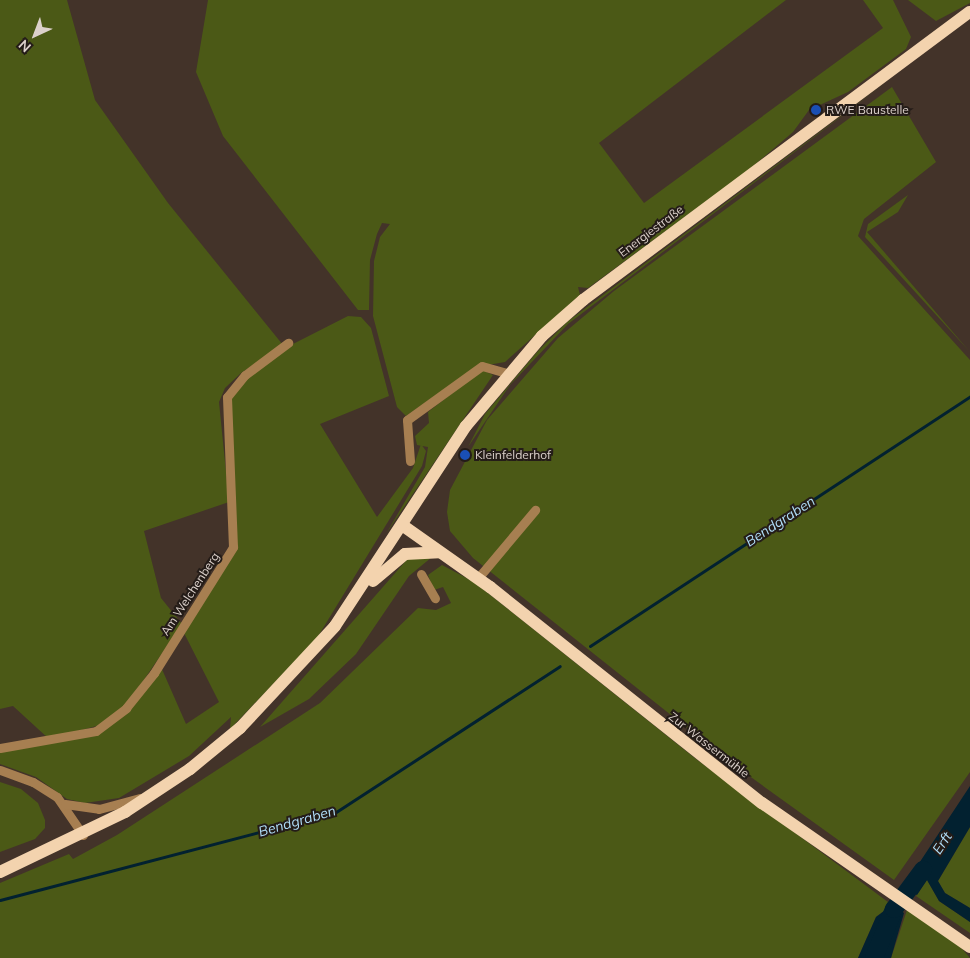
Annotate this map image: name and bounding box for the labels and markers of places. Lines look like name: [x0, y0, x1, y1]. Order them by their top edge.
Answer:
place label: RWE Baustelle: [826, 103, 909, 117]
marker: RWE Baustelle: [810, 104, 822, 116]
place label: Kleinfelderhof: [475, 448, 551, 462]
marker: Kleinfelderhof: [459, 449, 471, 461]

